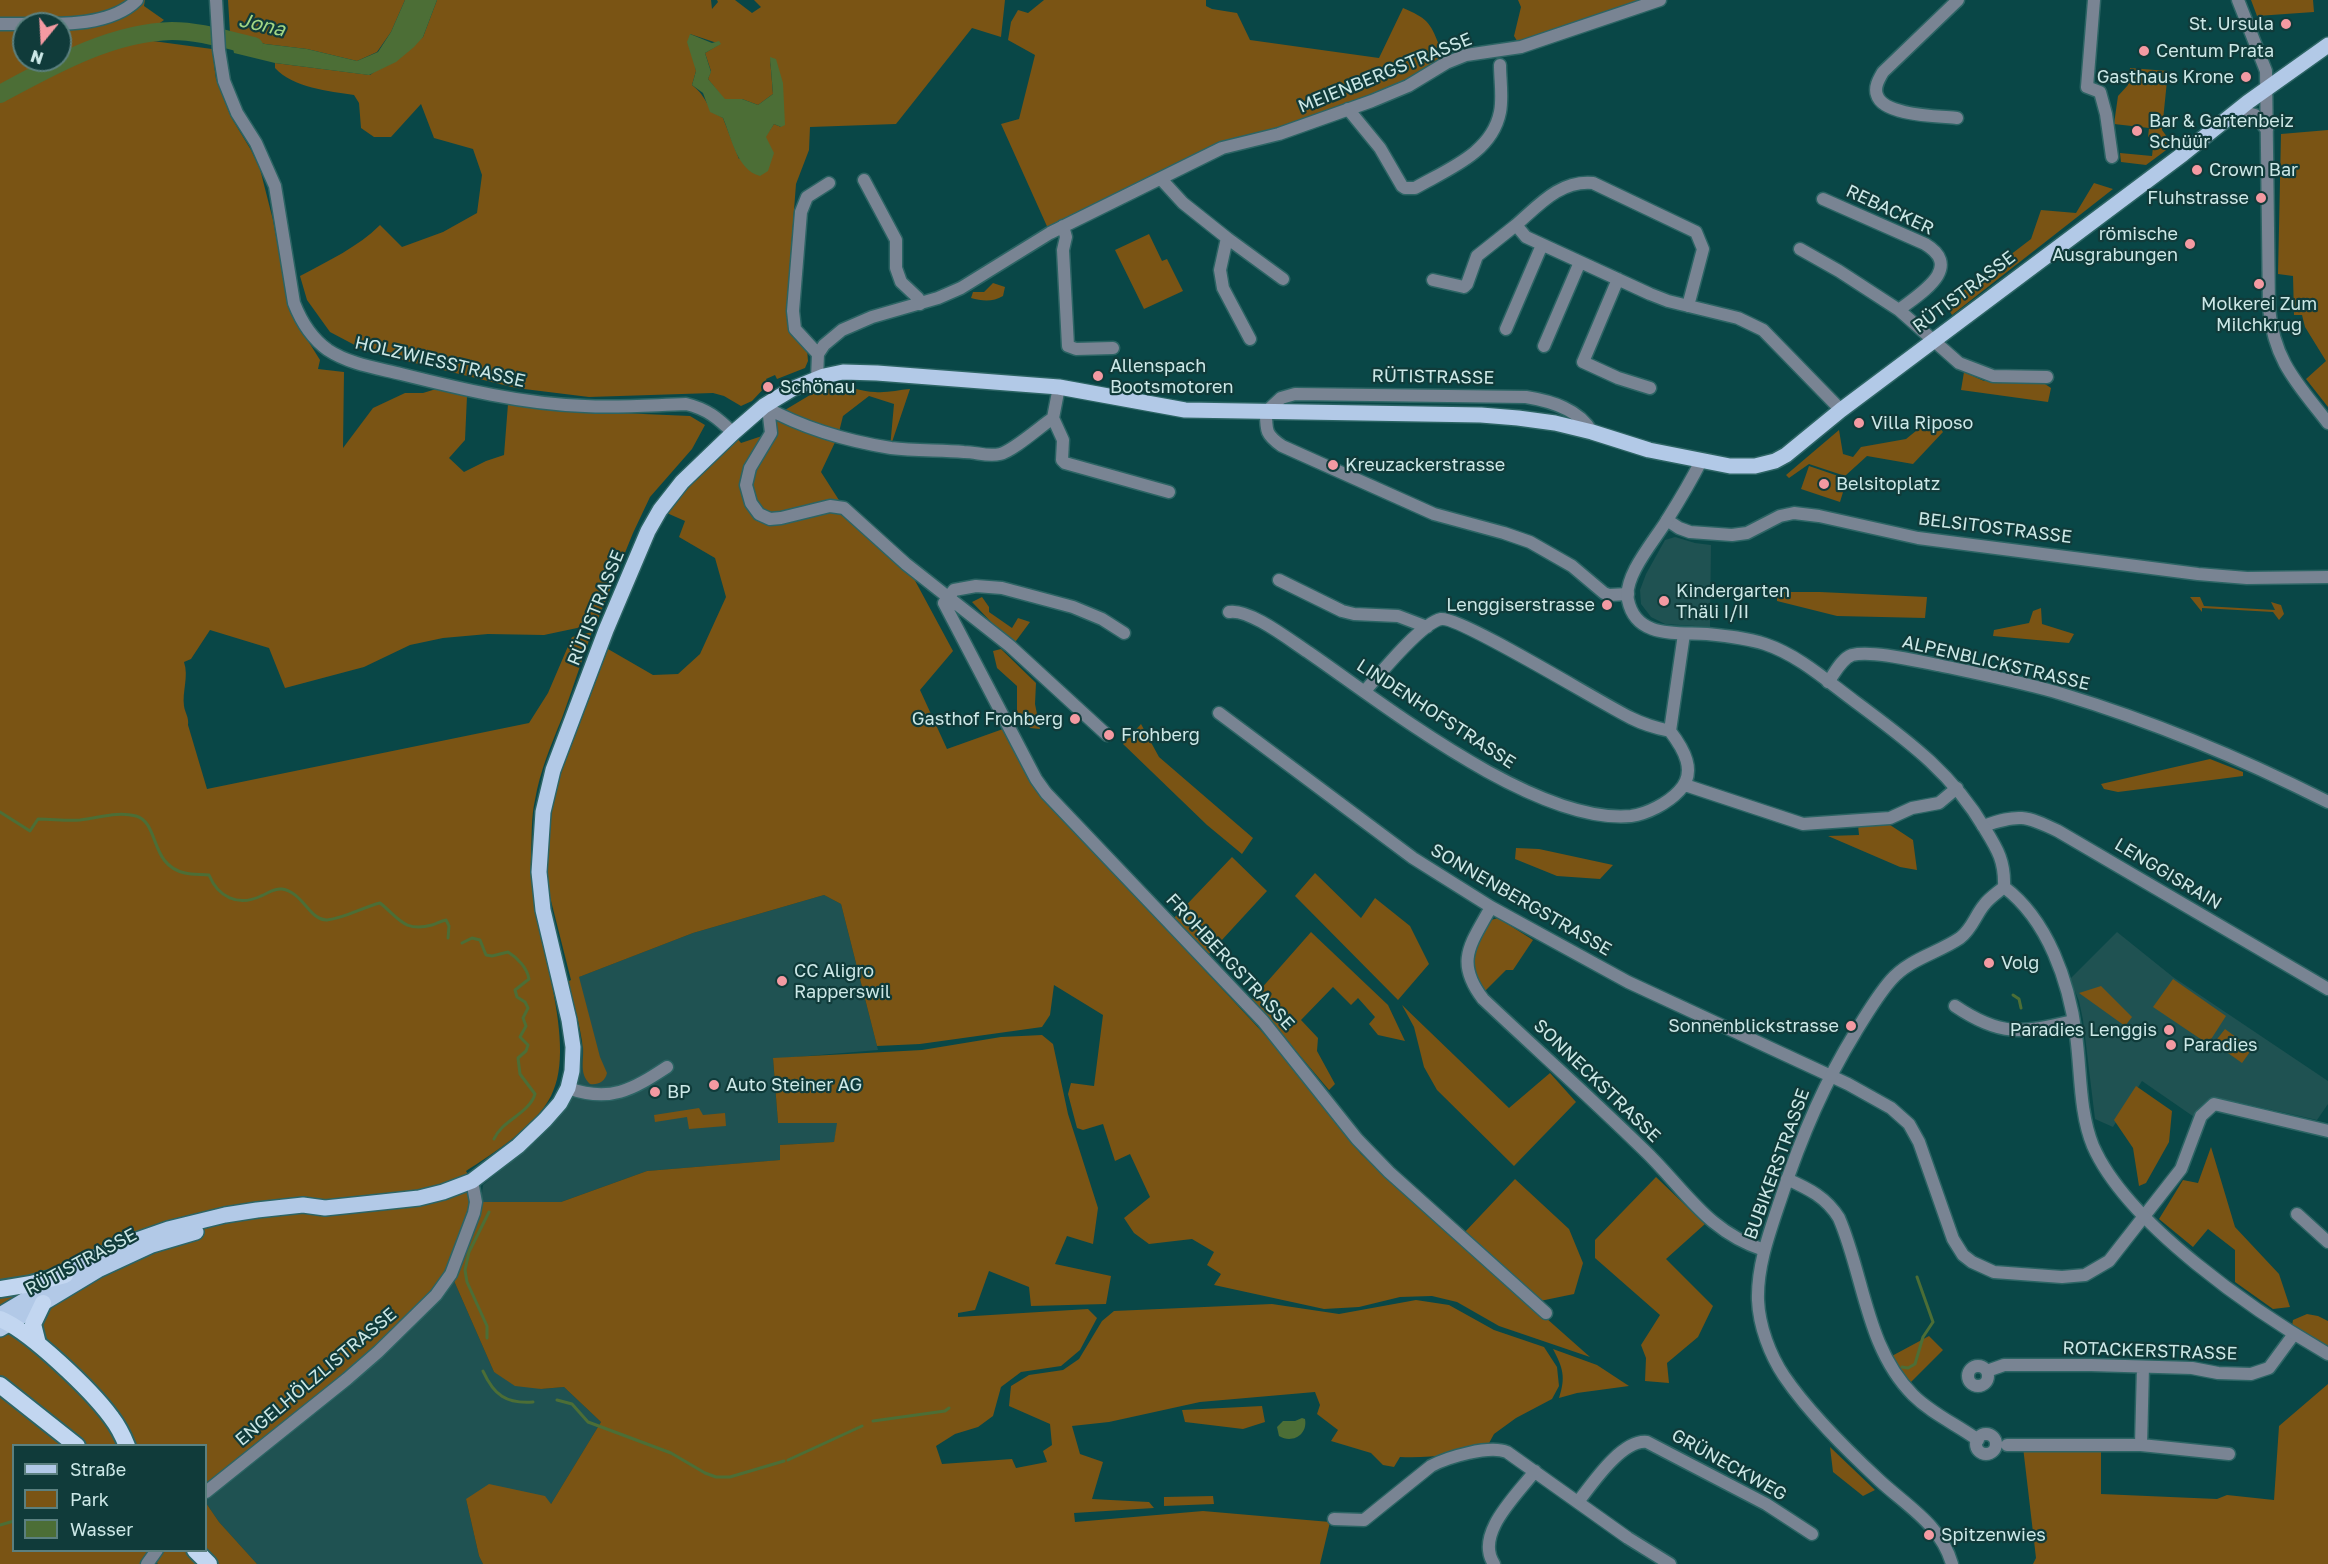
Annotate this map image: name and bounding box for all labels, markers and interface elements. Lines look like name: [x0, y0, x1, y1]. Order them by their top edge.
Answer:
water label: Jona: [237, 8, 287, 42]
north arrow: [12, 12, 72, 72]
place label: St. Ursula: [2189, 13, 2274, 35]
marker: St. Ursula: [2279, 17, 2293, 31]
street label: MEIENBERGSTRASSE: [1295, 28, 1475, 118]
place label: Centum Prata: [2156, 40, 2274, 62]
marker: Centum Prata: [2137, 44, 2151, 58]
text: N: [28, 46, 46, 69]
place label: Gasthaus Krone: [2097, 66, 2234, 88]
marker: Gasthaus Krone: [2239, 70, 2253, 84]
place label: Bar & Gartenbeiz Schüür: [2149, 110, 2294, 152]
marker: Bar & Gartenbeiz Schüür: [2130, 124, 2144, 138]
place label: Crown Bar: [2209, 159, 2298, 181]
marker: Crown Bar: [2190, 163, 2204, 177]
street label: REBACKER: [1843, 180, 1937, 240]
place label: Fluhstrasse: [2147, 187, 2249, 209]
marker: Fluhstrasse: [2254, 191, 2268, 205]
place label: römische Ausgrabungen: [2052, 223, 2178, 266]
marker: römische Ausgrabungen: [2183, 237, 2197, 251]
street label: RÜTISTRASSE: [1909, 246, 2019, 338]
marker: Molkerei Zum Milchkrug: [2252, 277, 2266, 291]
place label: Molkerei Zum Milchkrug: [2201, 293, 2317, 336]
street label: HOLZWIESSTRASSE: [353, 332, 527, 392]
place label: Allenspach Bootsmotoren: [1110, 355, 1233, 398]
street label: RÜTISTRASSE: [1371, 365, 1495, 389]
marker: Allenspach Bootsmotoren: [1091, 369, 1105, 383]
place label: Schönau: [780, 376, 855, 398]
marker: Schönau: [761, 380, 775, 394]
place label: Villa Riposo: [1871, 412, 1973, 434]
marker: Villa Riposo: [1852, 416, 1866, 430]
place label: Kreuzackerstrasse: [1345, 454, 1505, 476]
marker: Kreuzackerstrasse: [1326, 458, 1340, 472]
place label: Belsitoplatz: [1836, 473, 1940, 495]
marker: Belsitoplatz: [1817, 477, 1831, 491]
street label: BELSITOSTRASSE: [1917, 508, 2073, 548]
street label: RÜTISTRASSE: [563, 547, 629, 669]
place label: Kindergarten Thäli I/II: [1676, 580, 1790, 622]
place label: Lenggiserstrasse: [1446, 594, 1595, 616]
marker: Kindergarten Thäli I/II: [1657, 594, 1671, 608]
marker: Lenggiserstrasse: [1600, 598, 1614, 612]
street label: ALPENBLICKSTRASSE: [1900, 631, 2092, 695]
street label: LINDENHOFSTRASSE: [1353, 655, 1519, 773]
place label: Gasthof Frohberg: [912, 708, 1063, 730]
marker: Gasthof Frohberg: [1068, 712, 1082, 726]
place label: Frohberg: [1121, 724, 1200, 746]
marker: Frohberg: [1102, 728, 1116, 742]
street label: LENGGISRAIN: [2111, 834, 2225, 914]
street label: SONNENBERGSTRASSE: [1427, 839, 1615, 961]
street label: FROHBERGSTRASSE: [1161, 889, 1299, 1035]
place label: Volg: [2001, 952, 2039, 974]
marker: Volg: [1982, 956, 1996, 970]
place label: CC Aligro Rapperswil: [794, 960, 891, 1002]
marker: CC Aligro Rapperswil: [775, 974, 789, 988]
street label: SONNECKSTRASSE: [1529, 1015, 1665, 1147]
place label: Sonnenblickstrasse: [1668, 1015, 1839, 1037]
marker: Sonnenblickstrasse: [1844, 1019, 1858, 1033]
place label: Paradies Lenggis: [2010, 1019, 2157, 1041]
marker: Paradies Lenggis: [2162, 1023, 2176, 1037]
place label: Paradies: [2183, 1034, 2258, 1056]
marker: Paradies: [2164, 1038, 2178, 1052]
place label: Auto Steiner AG: [726, 1074, 862, 1096]
marker: Auto Steiner AG: [707, 1078, 721, 1092]
place label: BP: [667, 1081, 691, 1103]
marker: BP: [648, 1085, 662, 1099]
street label: BUBIKERSTRASSE: [1740, 1086, 1814, 1242]
street label: RÜTISTRASSE: [22, 1224, 140, 1300]
street label: ENGELHÖLZLISTRASSE: [231, 1303, 401, 1451]
street label: ROTACKERSTRASSE: [2062, 1337, 2238, 1365]
street label: GRÜNECKWEG: [1668, 1424, 1790, 1506]
legend: [12, 1444, 207, 1552]
text: Straße: [70, 1458, 126, 1480]
text: Park: [70, 1488, 109, 1510]
text: Wasser: [70, 1518, 133, 1540]
place label: Spitzenwies: [1941, 1524, 2046, 1546]
marker: Spitzenwies: [1922, 1528, 1936, 1542]

